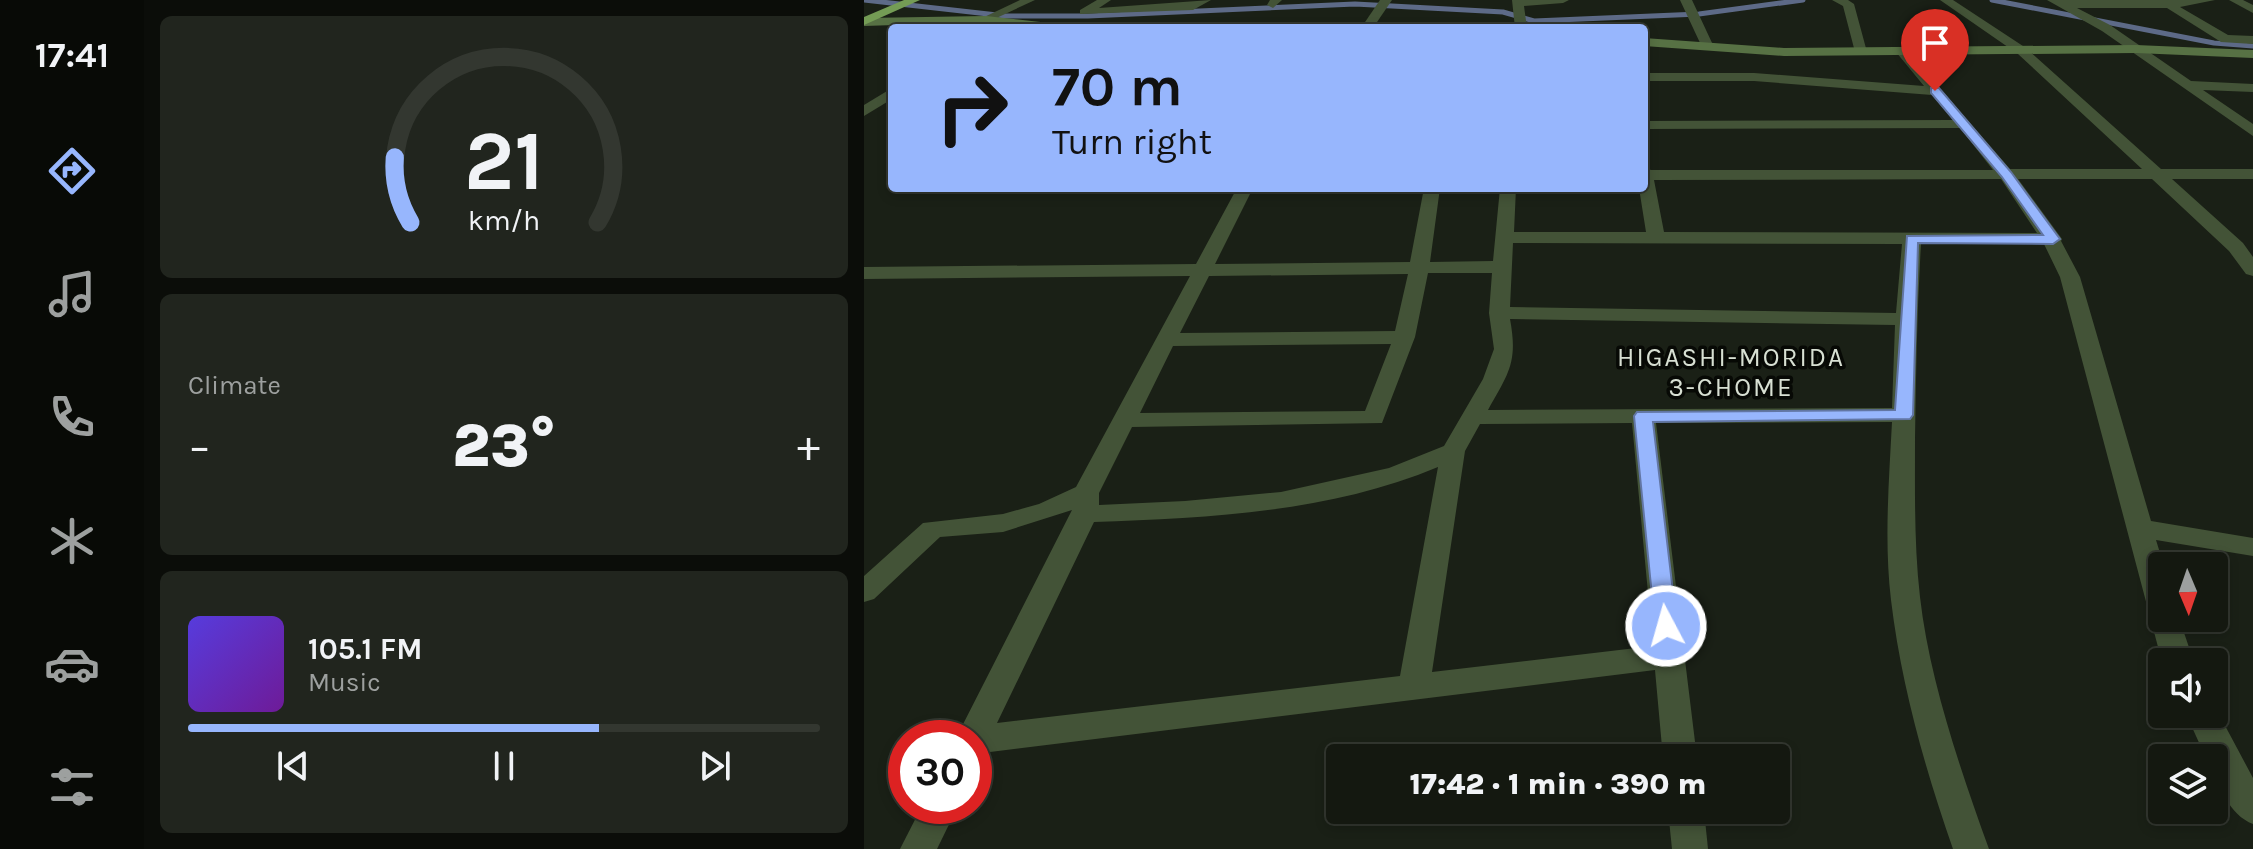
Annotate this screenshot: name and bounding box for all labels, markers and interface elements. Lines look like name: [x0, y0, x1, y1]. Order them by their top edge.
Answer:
pin: [1901, 9, 1969, 91]
icon: arrive: [1913, 21, 1957, 65]
text: 17:41: [35, 34, 109, 76]
text: 70 m: [1052, 54, 1183, 119]
icon: right: [920, 56, 1024, 160]
text: 21: [464, 112, 544, 209]
text: Turn right: [1052, 121, 1212, 163]
icon: directions: [44, 143, 100, 199]
text: km/h: [468, 204, 540, 237]
icon: music: [44, 266, 100, 322]
district label: HIGASHI-MORIDA 3-CHOME: [1617, 342, 1845, 403]
text: Climate: [188, 370, 281, 401]
icon: phone: [44, 389, 100, 445]
text: 23°: [452, 411, 556, 481]
text: −: [188, 421, 211, 472]
text: +: [797, 421, 820, 472]
icon: climate: [44, 513, 100, 569]
north arrow: [2148, 552, 2228, 632]
map controls: [2148, 552, 2228, 824]
position arrow: [1624, 584, 1708, 668]
text: 105.1 FM: [308, 631, 423, 667]
icon: car: [44, 636, 100, 692]
button: sound: [2148, 648, 2228, 728]
text: Music: [308, 667, 381, 698]
speed limit sign: 30: [888, 720, 992, 824]
icon: previous: [271, 744, 315, 788]
icon: pause: [482, 744, 526, 788]
icon: next: [693, 744, 737, 788]
button: layers: [2148, 744, 2228, 824]
icon: filters: [44, 759, 100, 815]
text: 17:42 · 1 min · 390 m: [1410, 766, 1706, 802]

